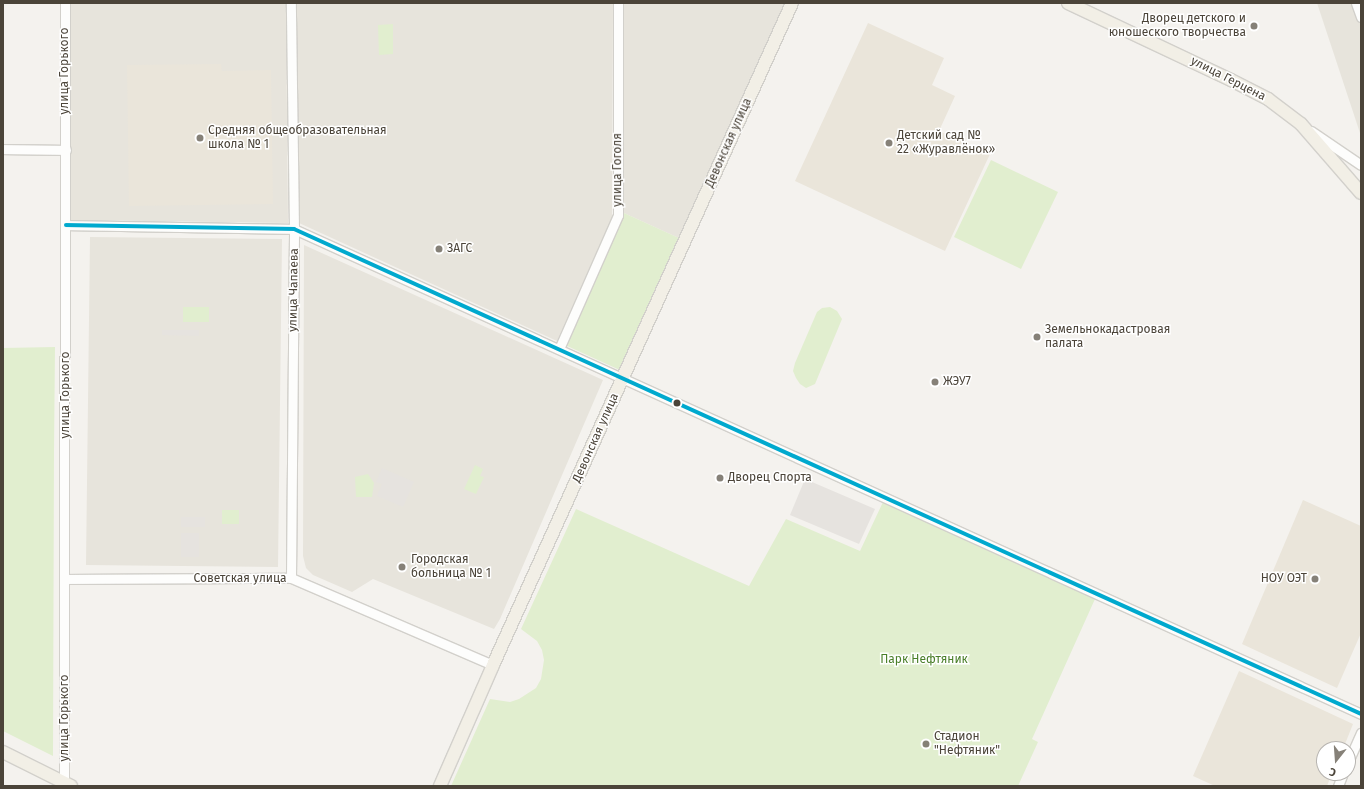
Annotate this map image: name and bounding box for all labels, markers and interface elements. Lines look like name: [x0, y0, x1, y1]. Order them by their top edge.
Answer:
place label: Дворец детского и юношеского творчества: [1109, 12, 1246, 40]
marker: Дворец детского и юношеского творчества: [1249, 21, 1259, 31]
street label: улица Горького: [58, 28, 72, 114]
street label: улица Герцена: [1188, 54, 1268, 104]
street label: Девонская улица: [703, 96, 755, 190]
place label: Средняя общеобразовательная школа № 1: [208, 124, 387, 152]
place label: Детский сад № 22 «Журавлёнок»: [897, 129, 995, 157]
marker: Средняя общеобразовательная школа № 1: [195, 133, 205, 143]
street label: улица Гоголя: [611, 133, 625, 207]
marker: Детский сад № 22 «Журавлёнок»: [884, 138, 894, 148]
place label: ЗАГС: [447, 242, 472, 256]
marker: ЗАГС: [434, 244, 444, 254]
street label: улица Чапаева: [286, 248, 302, 332]
place label: Земельнокадастровая палата: [1045, 323, 1170, 351]
marker: Земельнокадастровая палата: [1032, 332, 1042, 342]
street label: улица Горького: [59, 352, 73, 438]
place label: ЖЭУ7: [943, 375, 971, 389]
marker: ЖЭУ7: [930, 377, 940, 387]
street label: Девонская улица: [570, 391, 622, 485]
unlabelled marker: [672, 398, 682, 408]
place label: Дворец Спорта: [728, 471, 812, 485]
marker: Дворец Спорта: [715, 473, 725, 483]
place label: Городская больница № 1: [411, 553, 491, 581]
marker: Городская больница № 1: [396, 561, 408, 573]
street label: Советская улица: [193, 572, 287, 586]
place label: НОУ ОЭТ: [1261, 572, 1307, 586]
marker: НОУ ОЭТ: [1310, 574, 1320, 584]
park label: Парк Нефтяник: [880, 653, 968, 667]
street label: улица Горького: [58, 675, 72, 761]
place label: Стадион "Нефтяник": [934, 730, 1000, 758]
marker: Стадион "Нефтяник": [921, 739, 931, 749]
north arrow: [1316, 741, 1356, 781]
text: С: [1328, 765, 1338, 779]

